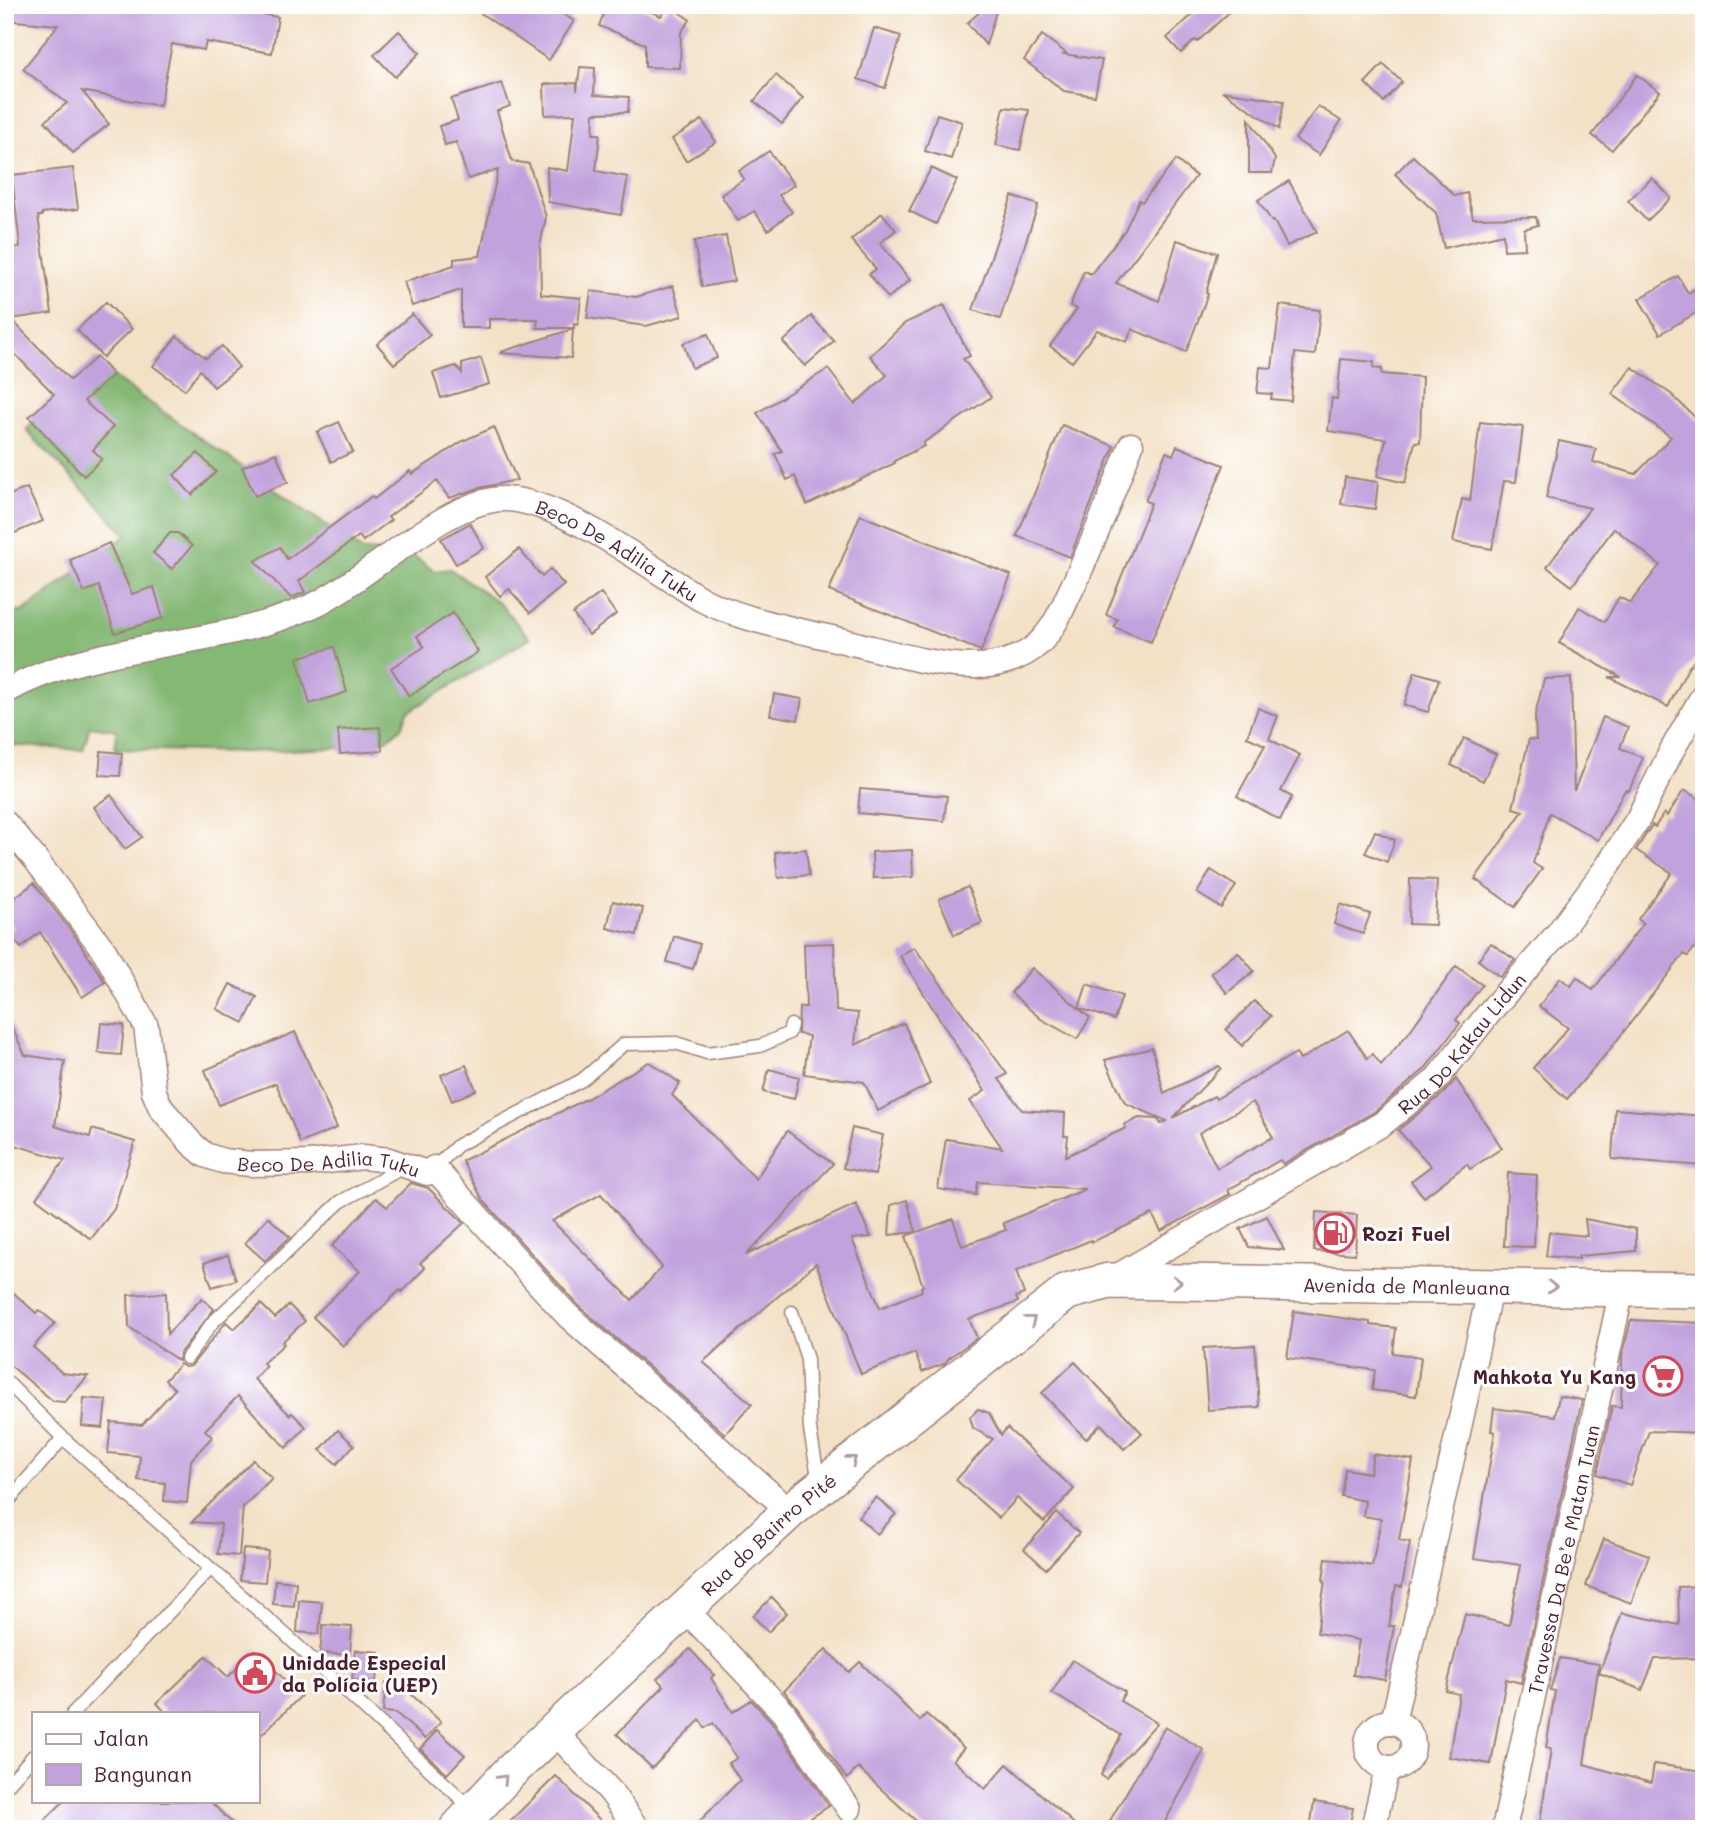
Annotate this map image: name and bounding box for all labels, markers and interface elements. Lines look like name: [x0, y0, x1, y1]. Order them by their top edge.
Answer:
street label: Beco De Adilia Tuku: [533, 493, 703, 607]
street label: Rua Do Kakau Lidun: [1392, 967, 1531, 1119]
street label: Beco De Adilia Tuku: [236, 1144, 423, 1182]
fuel station icon: Rozi Fuel: [1314, 1212, 1356, 1254]
place label: Rozi Fuel: [1362, 1221, 1450, 1246]
street label: Avenida de Manleuana: [1303, 1271, 1511, 1300]
one-way arrow: [1172, 1274, 1183, 1289]
one-way arrow: [1546, 1279, 1557, 1294]
one-way arrow: [1023, 1316, 1036, 1329]
supermarket icon: Mahkota Yu Kang: [1642, 1355, 1684, 1397]
place label: Mahkota Yu Kang: [1473, 1364, 1636, 1389]
street label: Travessa Da Be’e Matan Tuan: [1521, 1422, 1604, 1696]
one-way arrow: [844, 1456, 857, 1469]
street label: Rua do Bairro Pité: [695, 1467, 841, 1601]
place label: Unidade Especial da Polícia (UEP): [282, 1650, 446, 1697]
public building icon: Unidade Especial da Polícia (UEP): [234, 1652, 276, 1694]
legend: [32, 1712, 259, 1802]
text: Jalan: [94, 1724, 149, 1751]
text: Bangunan: [94, 1760, 192, 1787]
one-way arrow: [495, 1774, 508, 1787]

